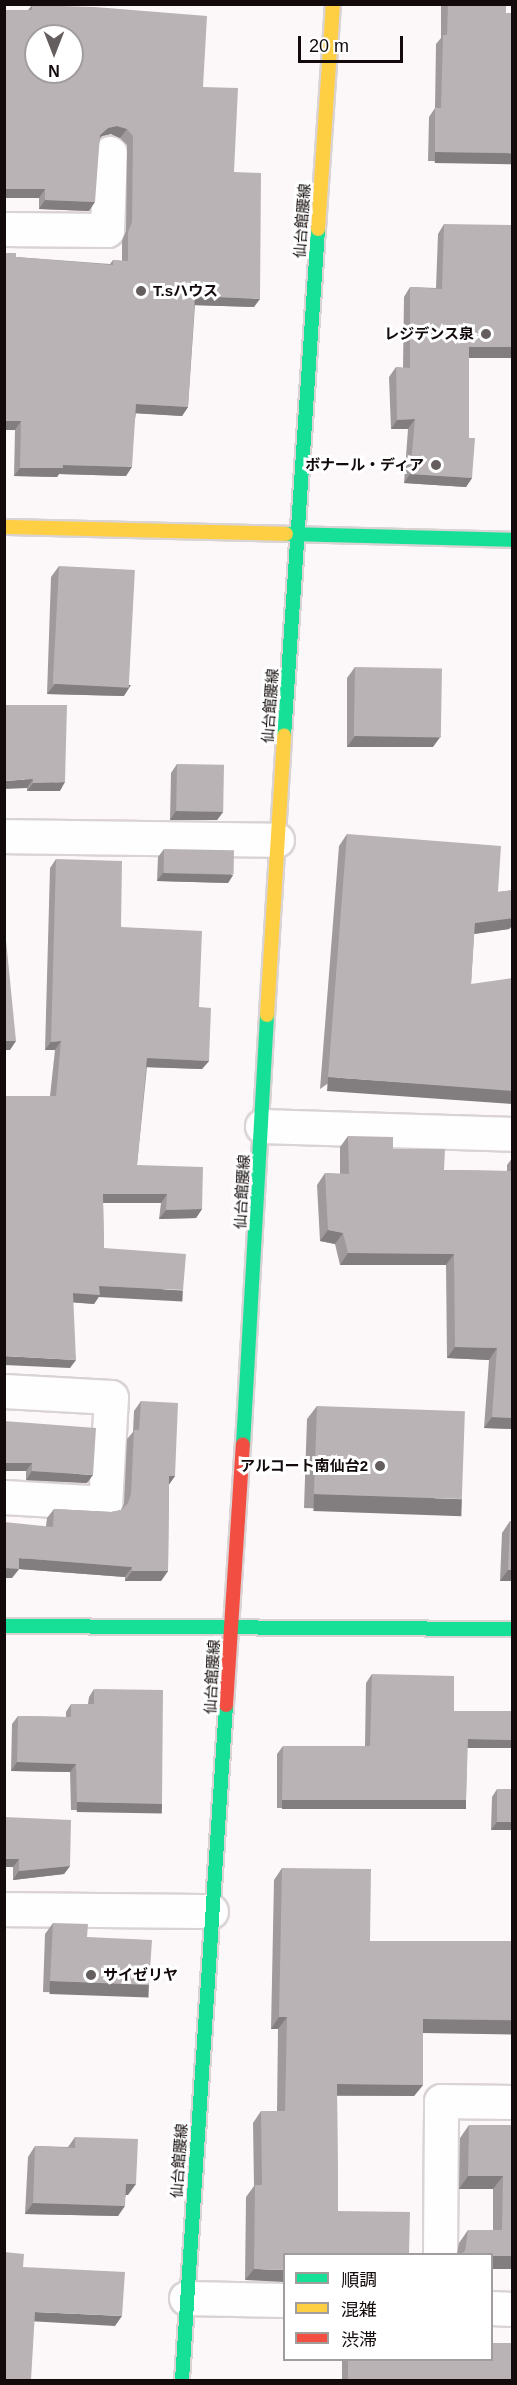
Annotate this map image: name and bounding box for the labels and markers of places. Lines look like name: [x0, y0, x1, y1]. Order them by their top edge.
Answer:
place label: T.sハウス: [153, 282, 218, 300]
marker: T.sハウス: [134, 284, 148, 298]
place label: レジデンス泉: [384, 325, 474, 343]
marker: レジデンス泉: [479, 327, 493, 341]
place label: ボナール・ディア: [304, 456, 424, 474]
marker: ボナール・ディア: [429, 458, 443, 472]
place label: アルコート南仙台2: [240, 1457, 368, 1475]
marker: アルコート南仙台2: [373, 1459, 387, 1473]
place label: サイゼリヤ: [103, 1966, 178, 1984]
marker: サイゼリヤ: [84, 1968, 98, 1982]

